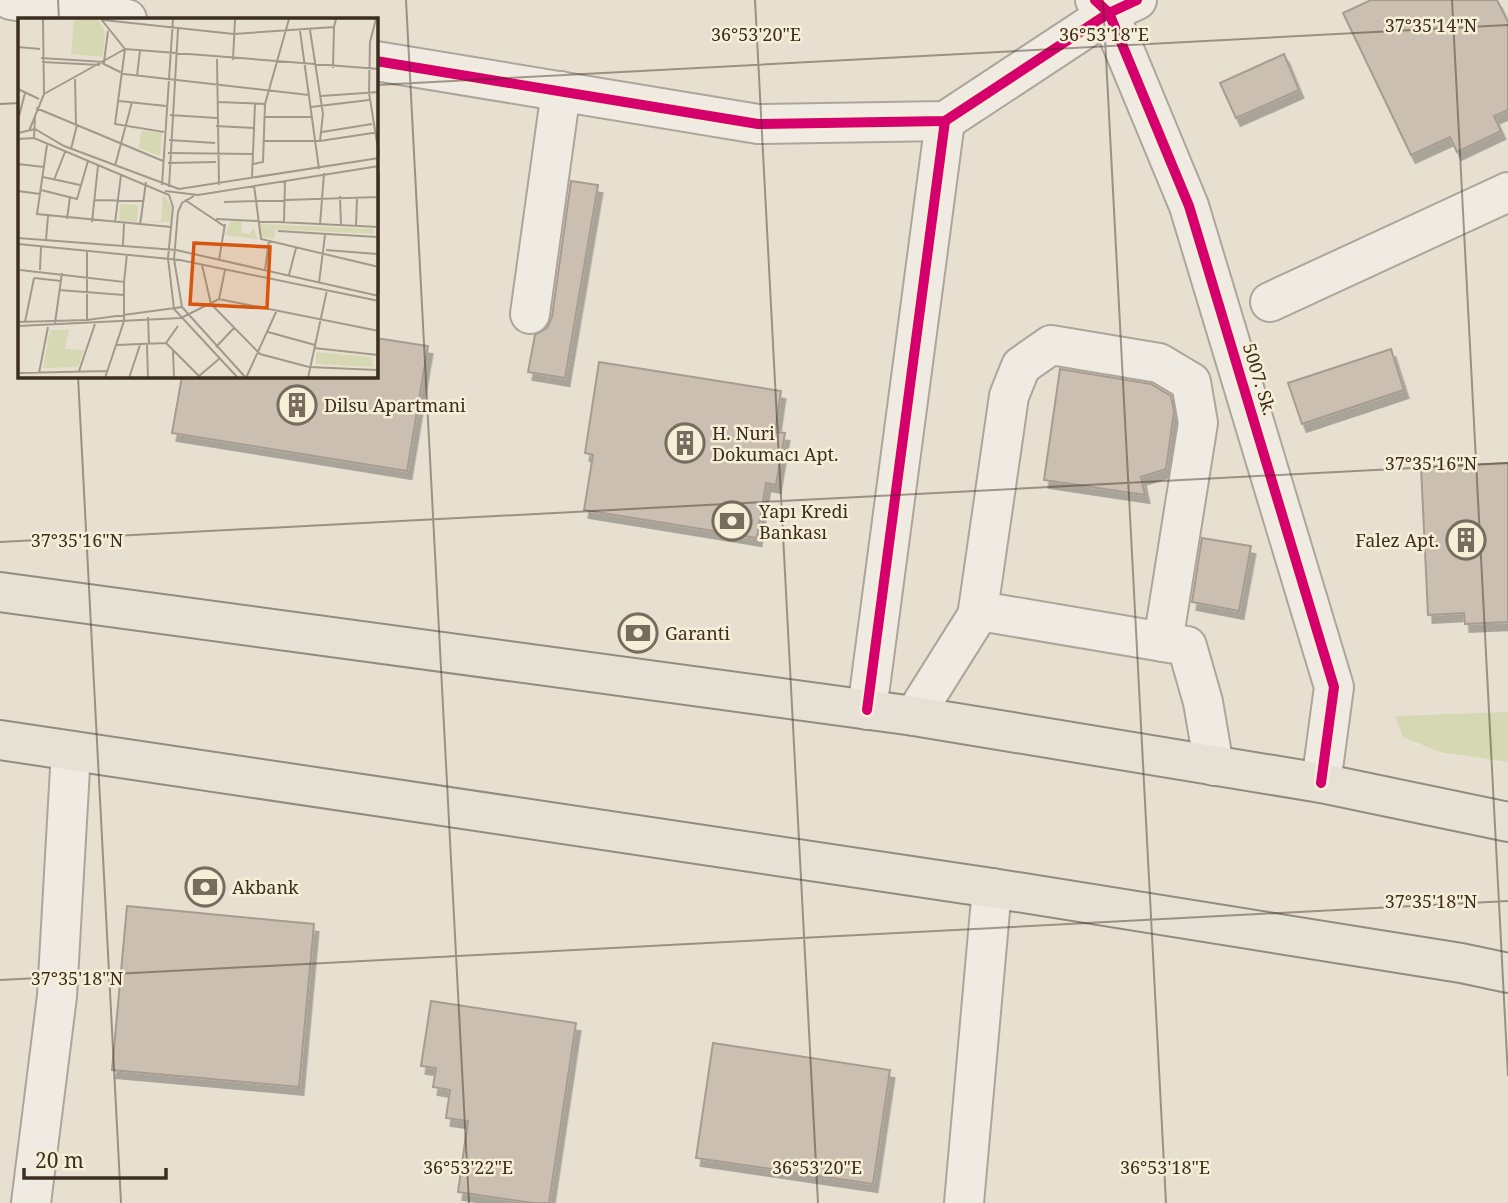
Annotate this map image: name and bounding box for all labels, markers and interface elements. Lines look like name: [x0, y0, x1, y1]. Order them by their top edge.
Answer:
text: 37°35'14"N: [1385, 13, 1478, 37]
inset map: [18, 18, 378, 378]
text: 36°53'20"E: [711, 22, 801, 46]
text: 36°53'18"E: [1059, 22, 1149, 46]
street label: 5007. Sk.: [1238, 340, 1282, 418]
building icon: Dilsu Apartmani: [276, 384, 318, 426]
place label: Dilsu Apartmani: [324, 393, 466, 417]
place label: H. Nuri Dokumacı Apt.: [712, 421, 838, 466]
building icon: H. Nuri Dokumacı Apt.: [664, 422, 706, 464]
text: 37°35'16"N: [1385, 451, 1478, 475]
place label: Yapı Kredi Bankası: [758, 499, 849, 544]
bank icon: Yapı Kredi Bankası: [711, 500, 753, 542]
building icon: Falez Apt.: [1445, 519, 1487, 561]
text: 37°35'16"N: [31, 528, 124, 552]
place label: Falez Apt.: [1355, 528, 1439, 552]
bank icon: Garanti: [617, 612, 659, 654]
place label: Garanti: [665, 621, 730, 645]
bank icon: Akbank: [184, 866, 226, 908]
place label: Akbank: [232, 875, 299, 899]
text: 37°35'18"N: [1385, 889, 1478, 913]
text: 37°35'18"N: [31, 966, 124, 990]
scale bar: [24, 1136, 166, 1180]
text: 20 m: [35, 1146, 84, 1174]
text: 36°53'22"E: [423, 1155, 513, 1179]
text: 36°53'20"E: [772, 1155, 862, 1179]
text: 36°53'18"E: [1120, 1155, 1210, 1179]

